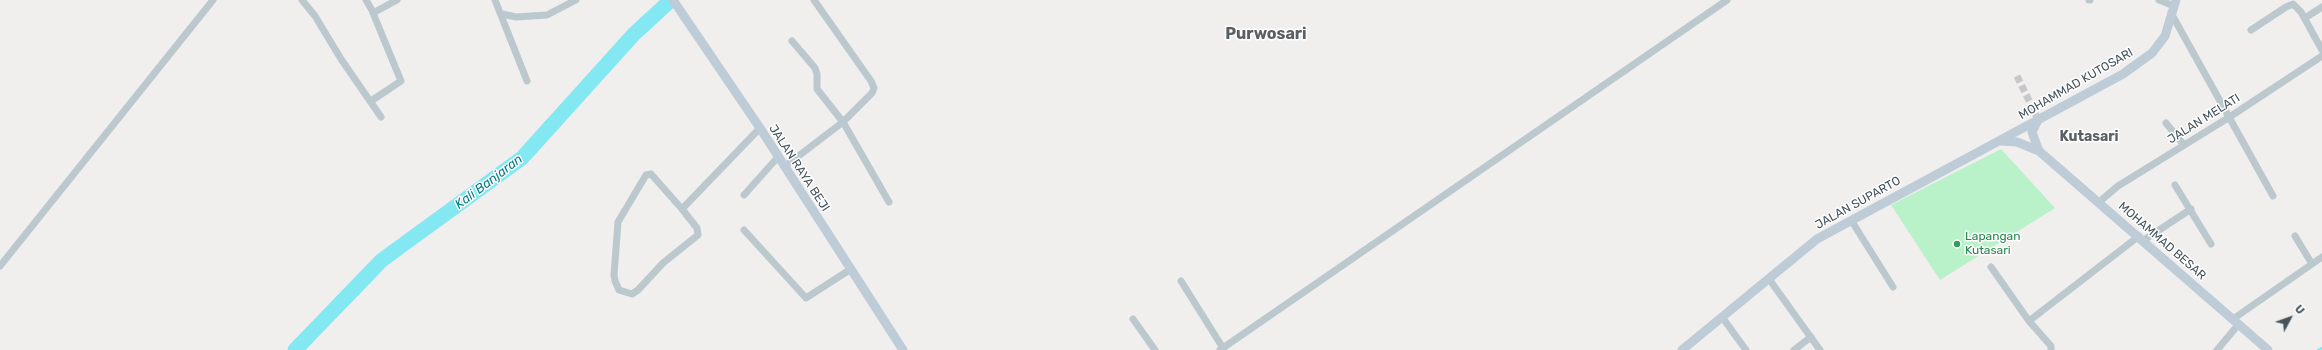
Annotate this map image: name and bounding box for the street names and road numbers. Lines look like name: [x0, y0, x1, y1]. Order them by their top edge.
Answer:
street label: MOHAMMAD KUTOSARI: [2016, 45, 2136, 123]
street label: JALAN MELATI: [2165, 91, 2243, 147]
street label: JALAN RAYA BEJI: [766, 122, 832, 214]
street label: JALAN SUPARTO: [1813, 174, 1903, 232]
street label: MOHAMMAD BESAR: [2115, 199, 2209, 283]

